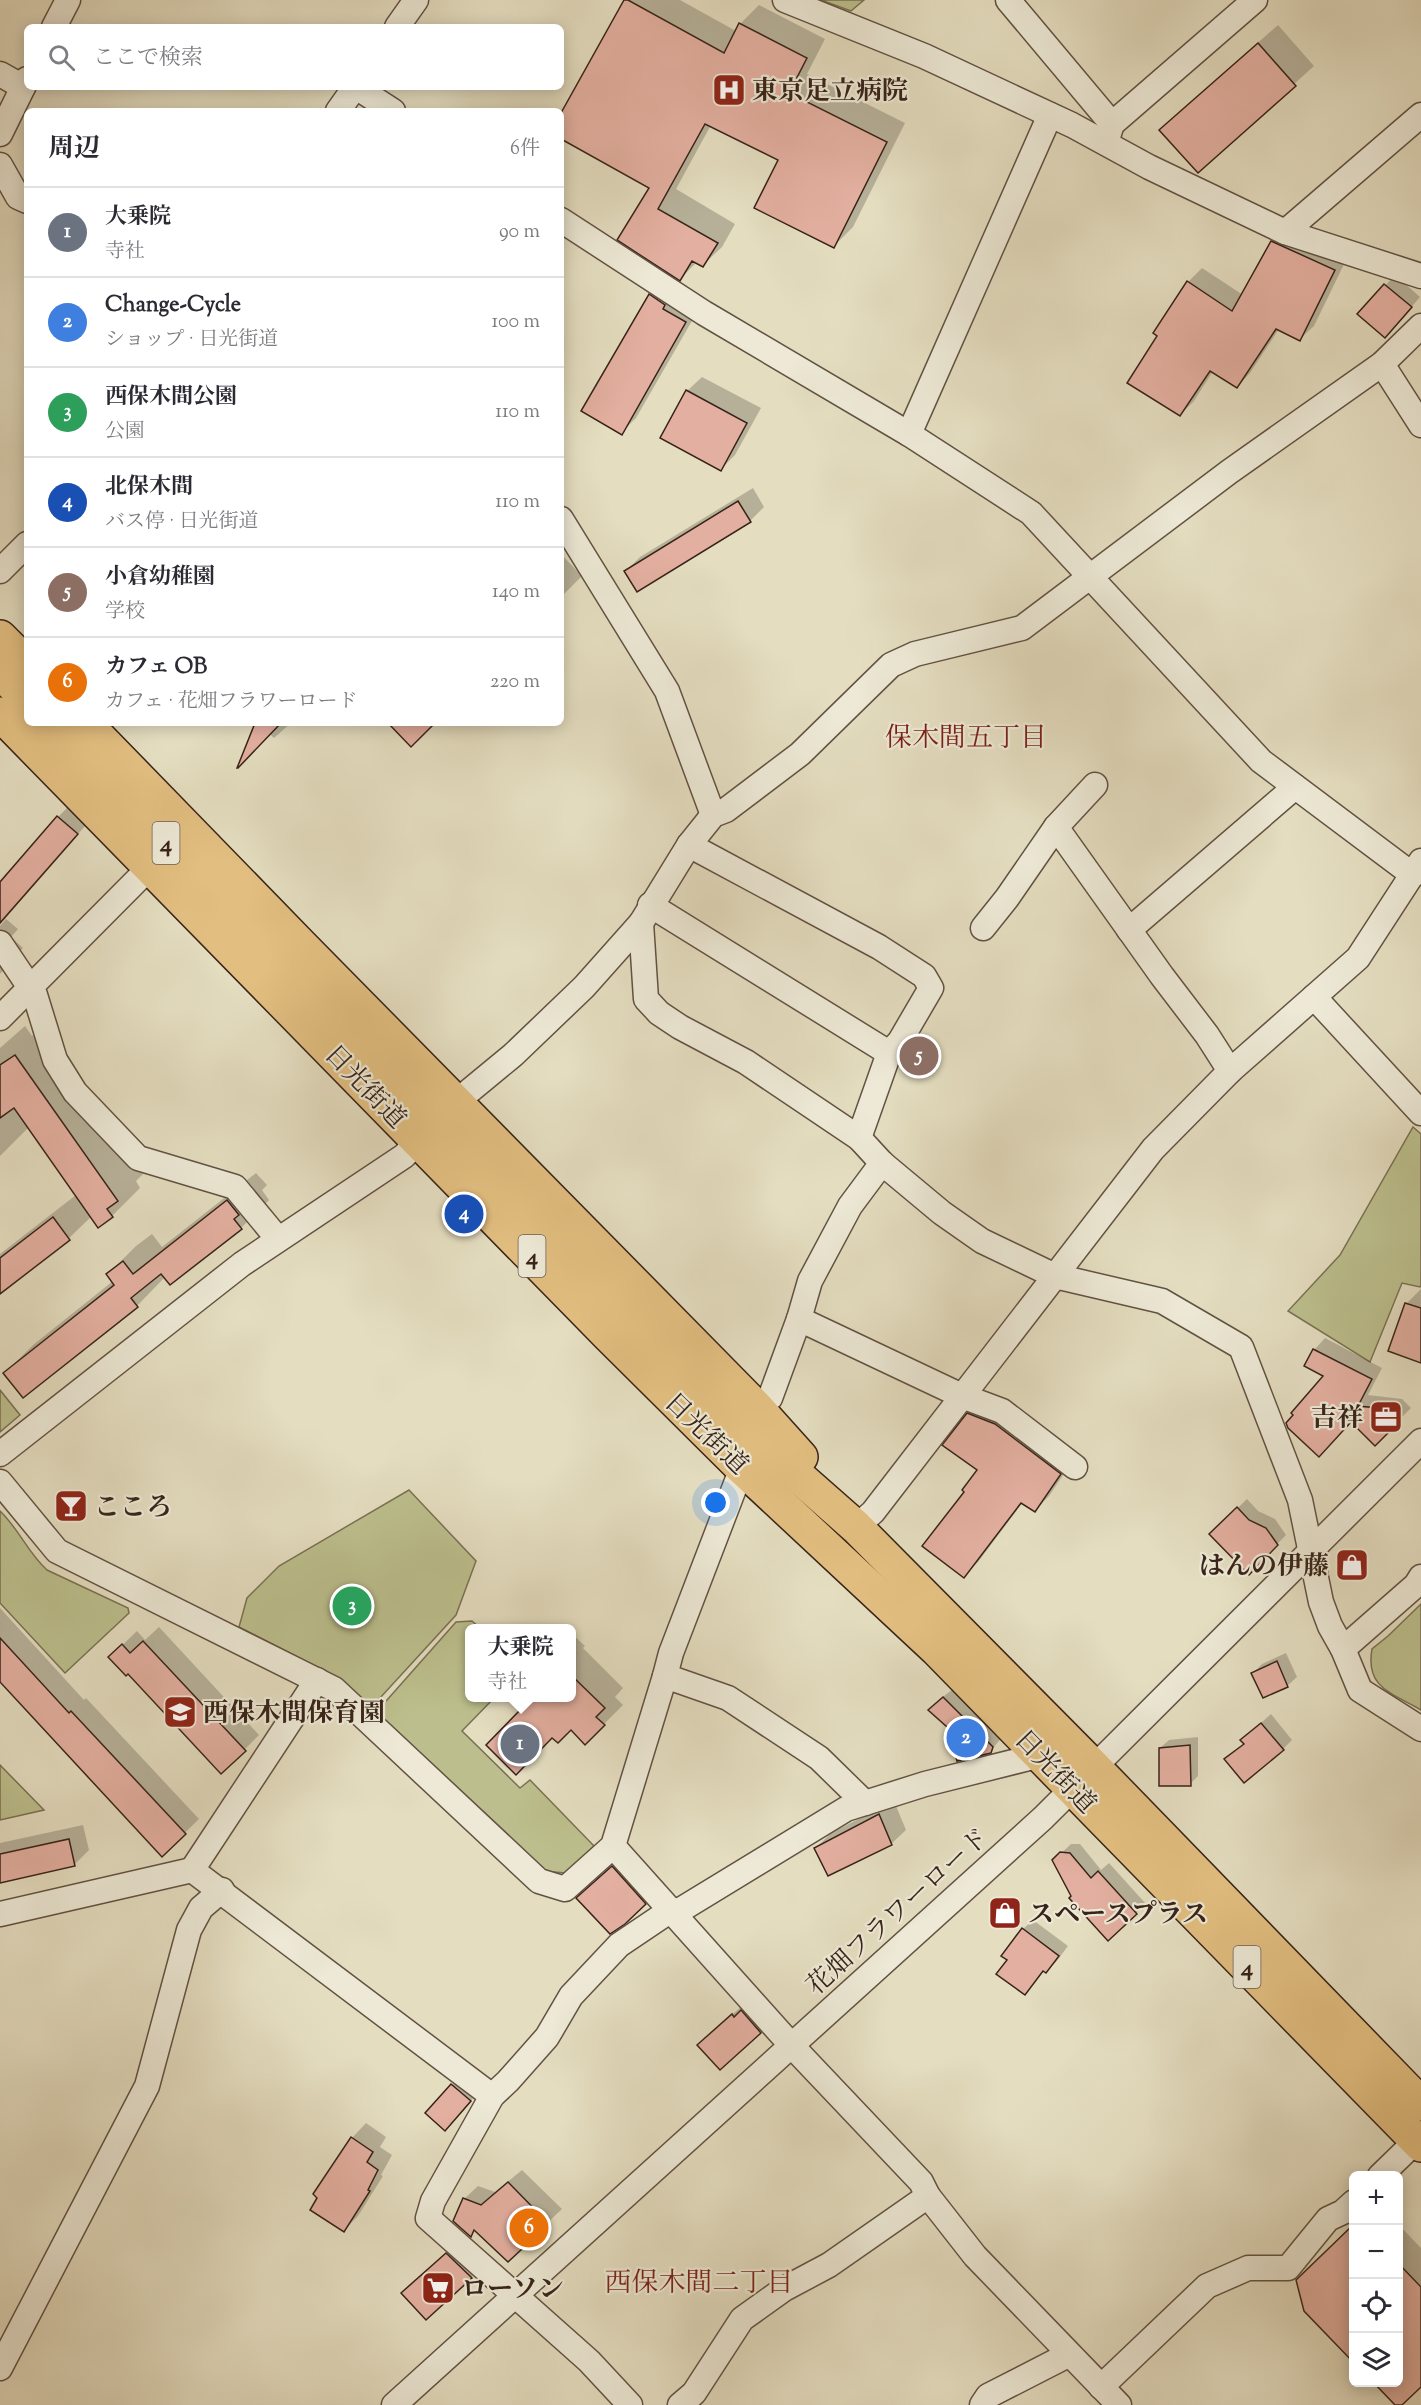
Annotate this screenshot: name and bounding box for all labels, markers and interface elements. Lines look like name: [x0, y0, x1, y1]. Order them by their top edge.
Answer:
search box: [24, 24, 564, 90]
icon: search: [45, 41, 78, 74]
text: ここで検索: [93, 43, 203, 75]
hospital icon: 東京足立病院: [711, 72, 747, 108]
place label: 東京足立病院: [752, 74, 908, 111]
text: 周辺: [48, 131, 100, 168]
text: 6件: [510, 135, 540, 164]
text: 大乗院: [105, 202, 171, 234]
text: 1: [64, 218, 71, 247]
text: 90 m: [499, 218, 540, 247]
text: 寺社: [105, 238, 145, 267]
text: Change-Cycle: [105, 290, 241, 322]
text: 2: [63, 308, 72, 337]
text: 100 m: [491, 308, 540, 337]
text: ショップ · 日光街道: [105, 326, 278, 355]
text: 西保木間公園: [105, 382, 237, 414]
text: 3: [63, 398, 72, 427]
text: 110 m: [495, 398, 540, 427]
text: 公園: [105, 418, 145, 447]
text: 北保木間: [105, 472, 193, 504]
text: 4: [62, 488, 73, 517]
text: 110 m: [495, 488, 540, 517]
text: バス停 · 日光街道: [105, 508, 259, 537]
text: 小倉幼稚園: [105, 562, 215, 594]
text: 5: [64, 578, 71, 607]
text: 140 m: [492, 578, 540, 607]
text: 学校: [105, 598, 145, 627]
text: カフェ OB: [105, 652, 207, 684]
text: 6: [63, 668, 72, 697]
text: 220 m: [490, 668, 540, 697]
text: カフェ · 花畑フラワーロード: [105, 688, 358, 717]
district label: 保木間五丁目: [885, 720, 1047, 759]
road number: 4: [152, 822, 180, 864]
pin: 5: [900, 1034, 938, 1078]
street label: 日光街道: [315, 1037, 414, 1138]
pin: 4: [444, 1192, 484, 1236]
road number: 4: [518, 1235, 546, 1277]
street label: 日光街道: [655, 1385, 756, 1484]
office icon: 吉祥: [1368, 1399, 1404, 1435]
place label: 吉祥: [1311, 1401, 1363, 1438]
bar icon: こころ: [53, 1488, 89, 1524]
your location: [701, 1488, 730, 1517]
place label: こころ: [94, 1490, 172, 1527]
shop icon: はんの伊藤: [1334, 1547, 1370, 1583]
place label: はんの伊藤: [1199, 1549, 1329, 1586]
pin: 3: [332, 1584, 372, 1628]
popup: [465, 1624, 576, 1702]
text: 大乗院: [487, 1633, 554, 1665]
text: 寺社: [487, 1669, 527, 1698]
school or university icon: 西保木間保育園: [162, 1694, 198, 1730]
place label: 西保木間保育園: [203, 1696, 385, 1733]
pin: 2: [946, 1716, 986, 1760]
pin: 1: [500, 1722, 540, 1766]
street label: 日光街道: [1005, 1722, 1104, 1823]
street label: 花畑フラワーロード: [799, 1821, 998, 2005]
shop icon: スペースプラス: [987, 1895, 1023, 1931]
place label: スペースプラス: [1028, 1897, 1208, 1934]
road number: 4: [1234, 1946, 1260, 1988]
map controls: [1349, 2171, 1403, 2387]
button: +: [1349, 2171, 1403, 2225]
pin: 6: [510, 2206, 548, 2250]
button: −: [1349, 2225, 1403, 2279]
district label: 西保木間二丁目: [605, 2265, 794, 2304]
supermarket icon: ローソン: [420, 2270, 456, 2306]
place label: ローソン: [461, 2272, 564, 2309]
button: locate: [1349, 2279, 1403, 2333]
button: layers: [1349, 2333, 1403, 2387]

